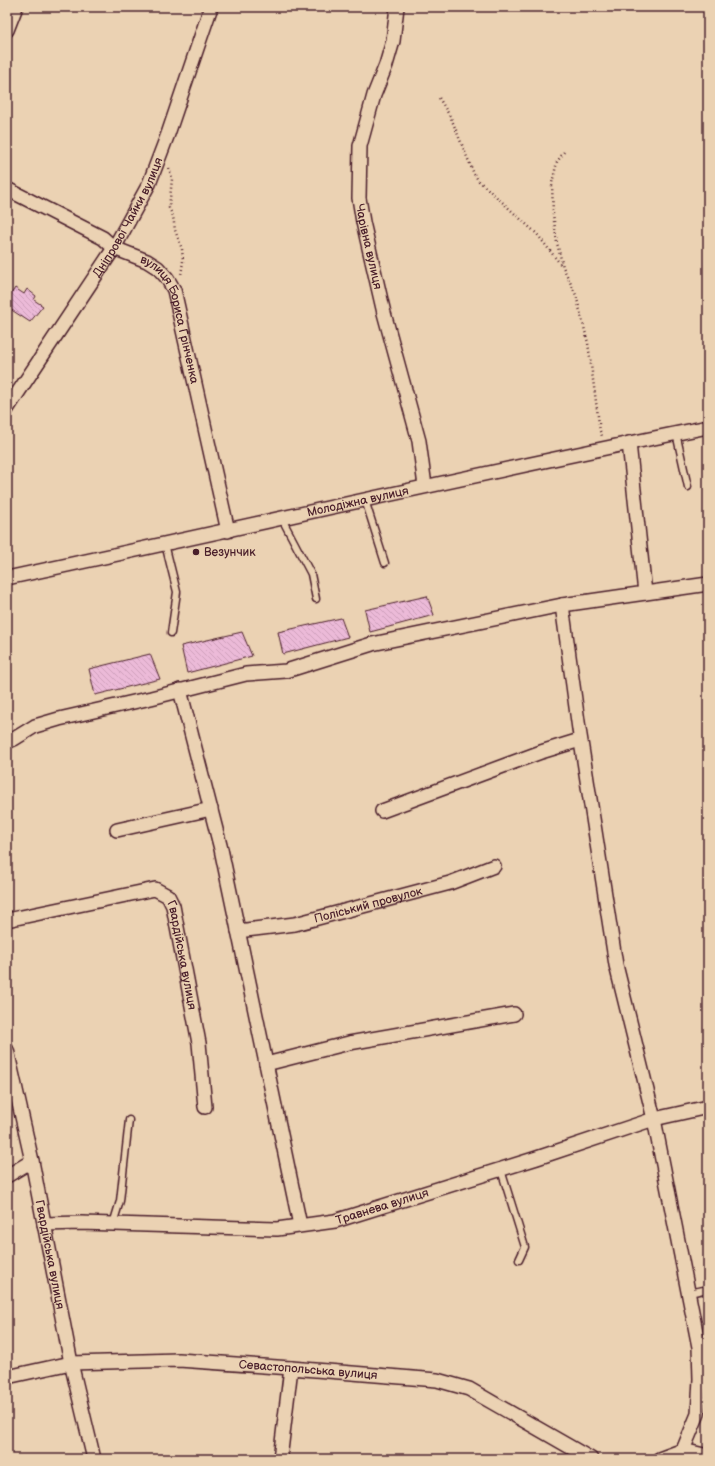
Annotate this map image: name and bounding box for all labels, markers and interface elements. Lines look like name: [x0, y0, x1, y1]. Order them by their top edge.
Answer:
street label: Дніпрової Чайки вулиця: [90, 155, 167, 280]
street label: Чарівна вулиця: [352, 203, 385, 291]
street label: вулиця Бориса Грінченка: [138, 252, 202, 385]
street label: Молодіжна вулиця: [306, 483, 410, 520]
place label: Везунчик: [204, 545, 256, 560]
marker: Везунчик: [191, 547, 201, 557]
street label: Поліський провулок: [312, 884, 424, 927]
street label: Гвардійська вулиця: [163, 898, 200, 1011]
street label: Травнева вулиця: [334, 1185, 431, 1228]
street label: Гвардійська вулиця: [32, 1199, 68, 1311]
street label: Севастопольська вулиця: [238, 1357, 378, 1383]

